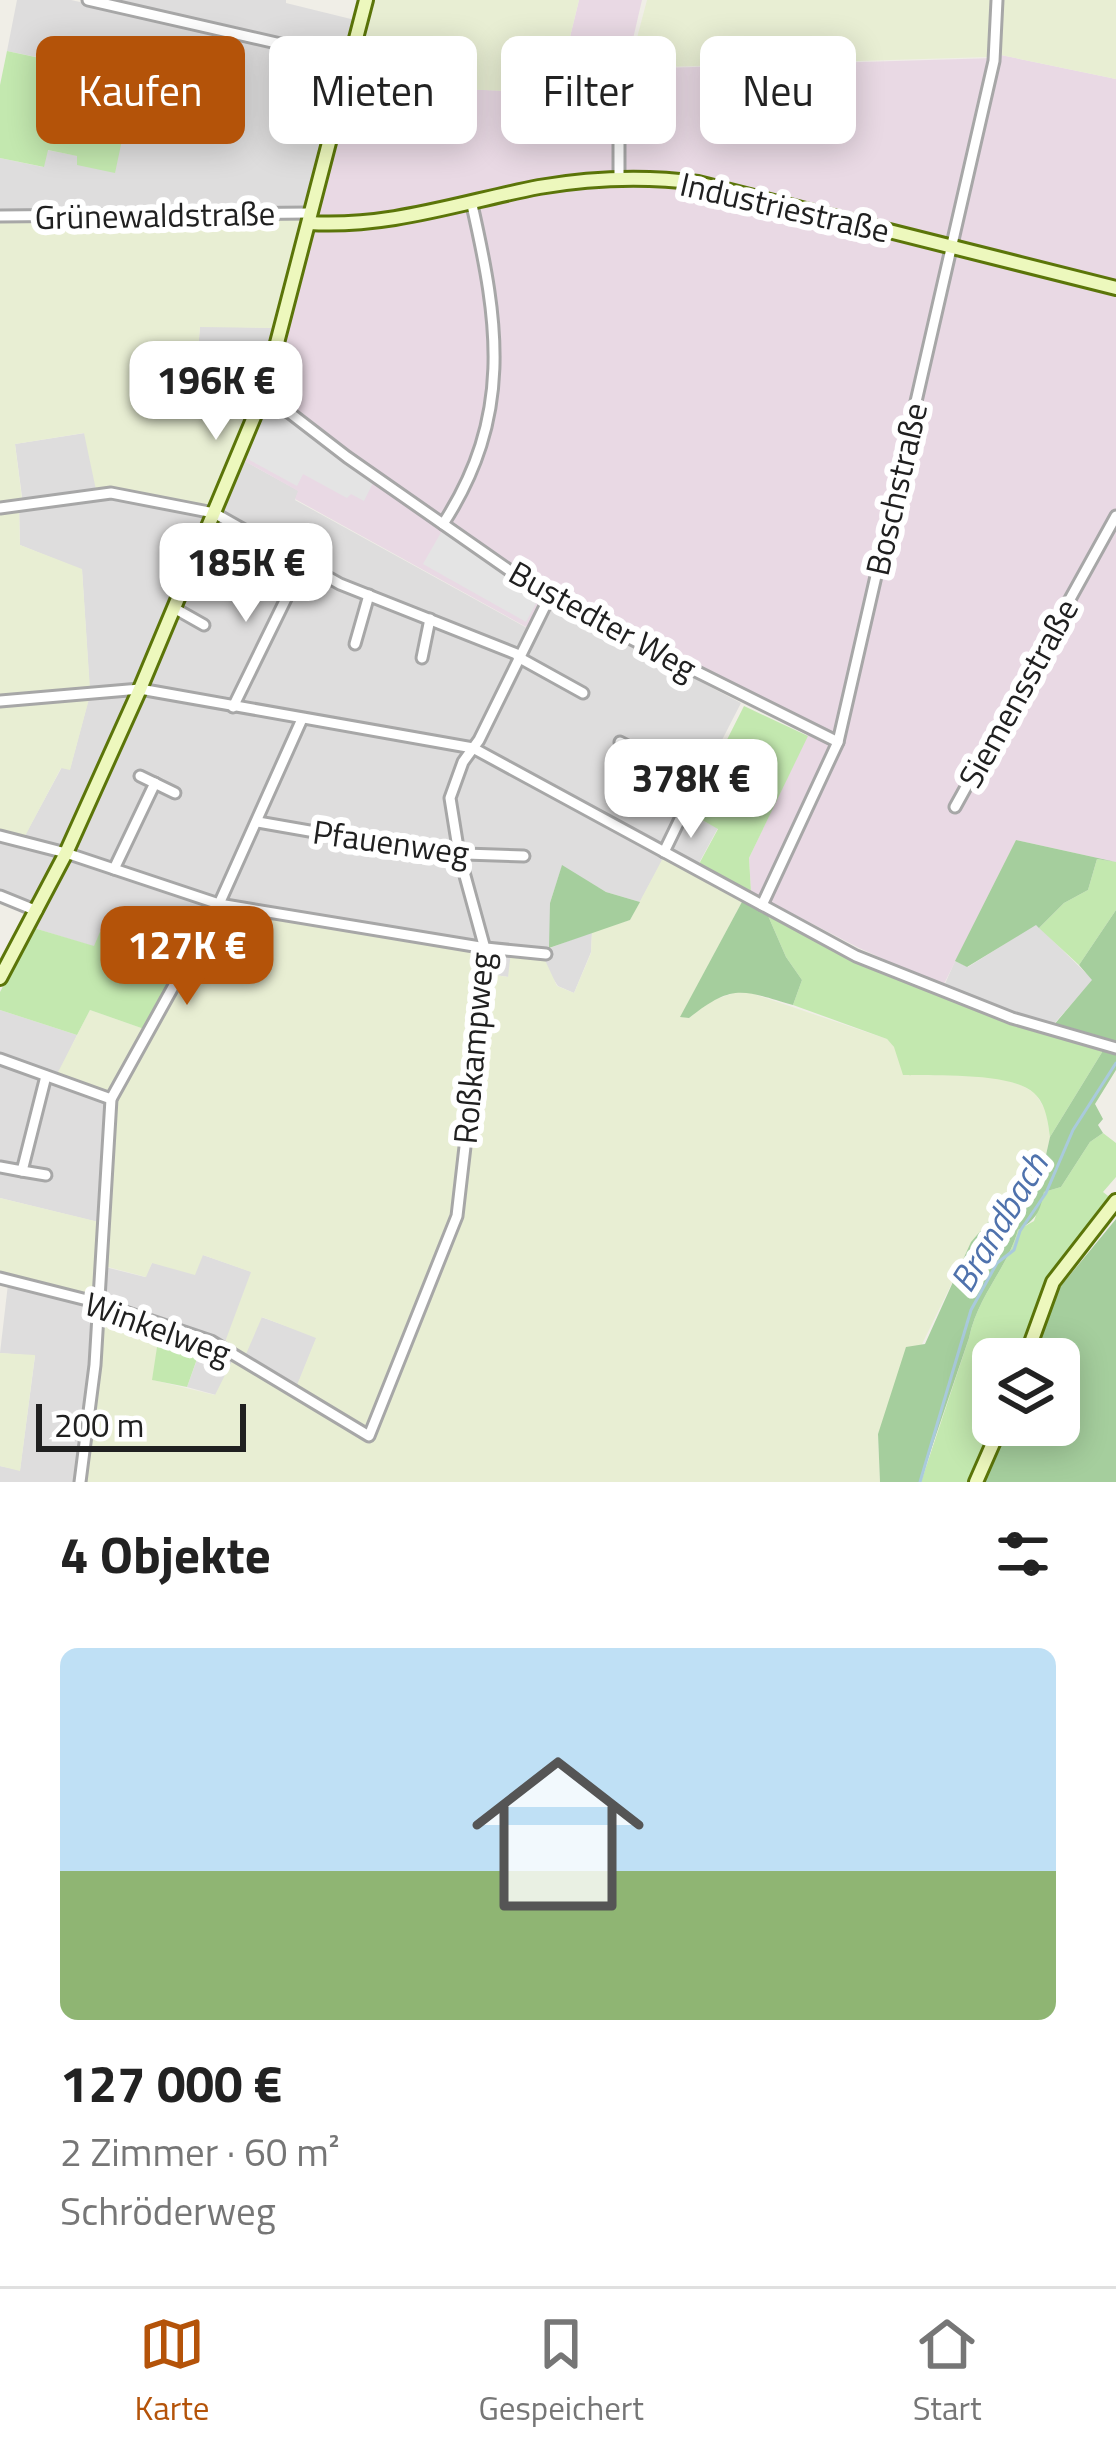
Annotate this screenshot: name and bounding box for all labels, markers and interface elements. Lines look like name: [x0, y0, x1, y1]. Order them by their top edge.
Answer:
chip: Kaufen: [36, 36, 245, 144]
chip: Mieten: [269, 36, 477, 144]
chip: Filter: [501, 36, 676, 144]
chip: Neu: [700, 36, 856, 144]
street label: Industriestraße: [675, 159, 895, 255]
street label: Grünewaldstraße: [34, 188, 276, 242]
pin: 196K €: [118, 341, 314, 443]
text: 196K €: [156, 350, 276, 409]
street label: Boschstraße: [852, 398, 940, 580]
pin: 185K €: [148, 523, 344, 625]
text: 185K €: [186, 532, 306, 591]
street label: Bustedter Weg: [500, 548, 706, 692]
street label: Siemensstraße: [945, 589, 1091, 797]
pin: 378K €: [593, 739, 789, 841]
text: 378K €: [631, 748, 751, 807]
street label: Pfauenweg: [310, 806, 472, 878]
pin: 127K €: [89, 906, 285, 1008]
text: 127K €: [127, 915, 247, 974]
street label: Roßkampweg: [440, 950, 506, 1146]
water label: Brandbach: [935, 1141, 1062, 1302]
street label: Winkelweg: [78, 1278, 238, 1378]
map controls: [972, 1338, 1080, 1446]
button: layers: [972, 1338, 1080, 1446]
scale bar: [36, 1398, 246, 1451]
text: 200 m: [54, 1400, 144, 1450]
text: 4 Objekte: [60, 1515, 271, 1593]
icon: filters: [990, 1521, 1056, 1587]
icon: home: [450, 1726, 666, 1942]
text: 127 000 €: [60, 2044, 282, 2122]
text: 2 Zimmer · 60 m²: [60, 2122, 340, 2181]
text: Schröderweg: [60, 2181, 276, 2240]
tab: Karte: [134, 2311, 209, 2433]
tab: Gespeichert: [478, 2311, 644, 2433]
tab: Start: [913, 2311, 981, 2433]

